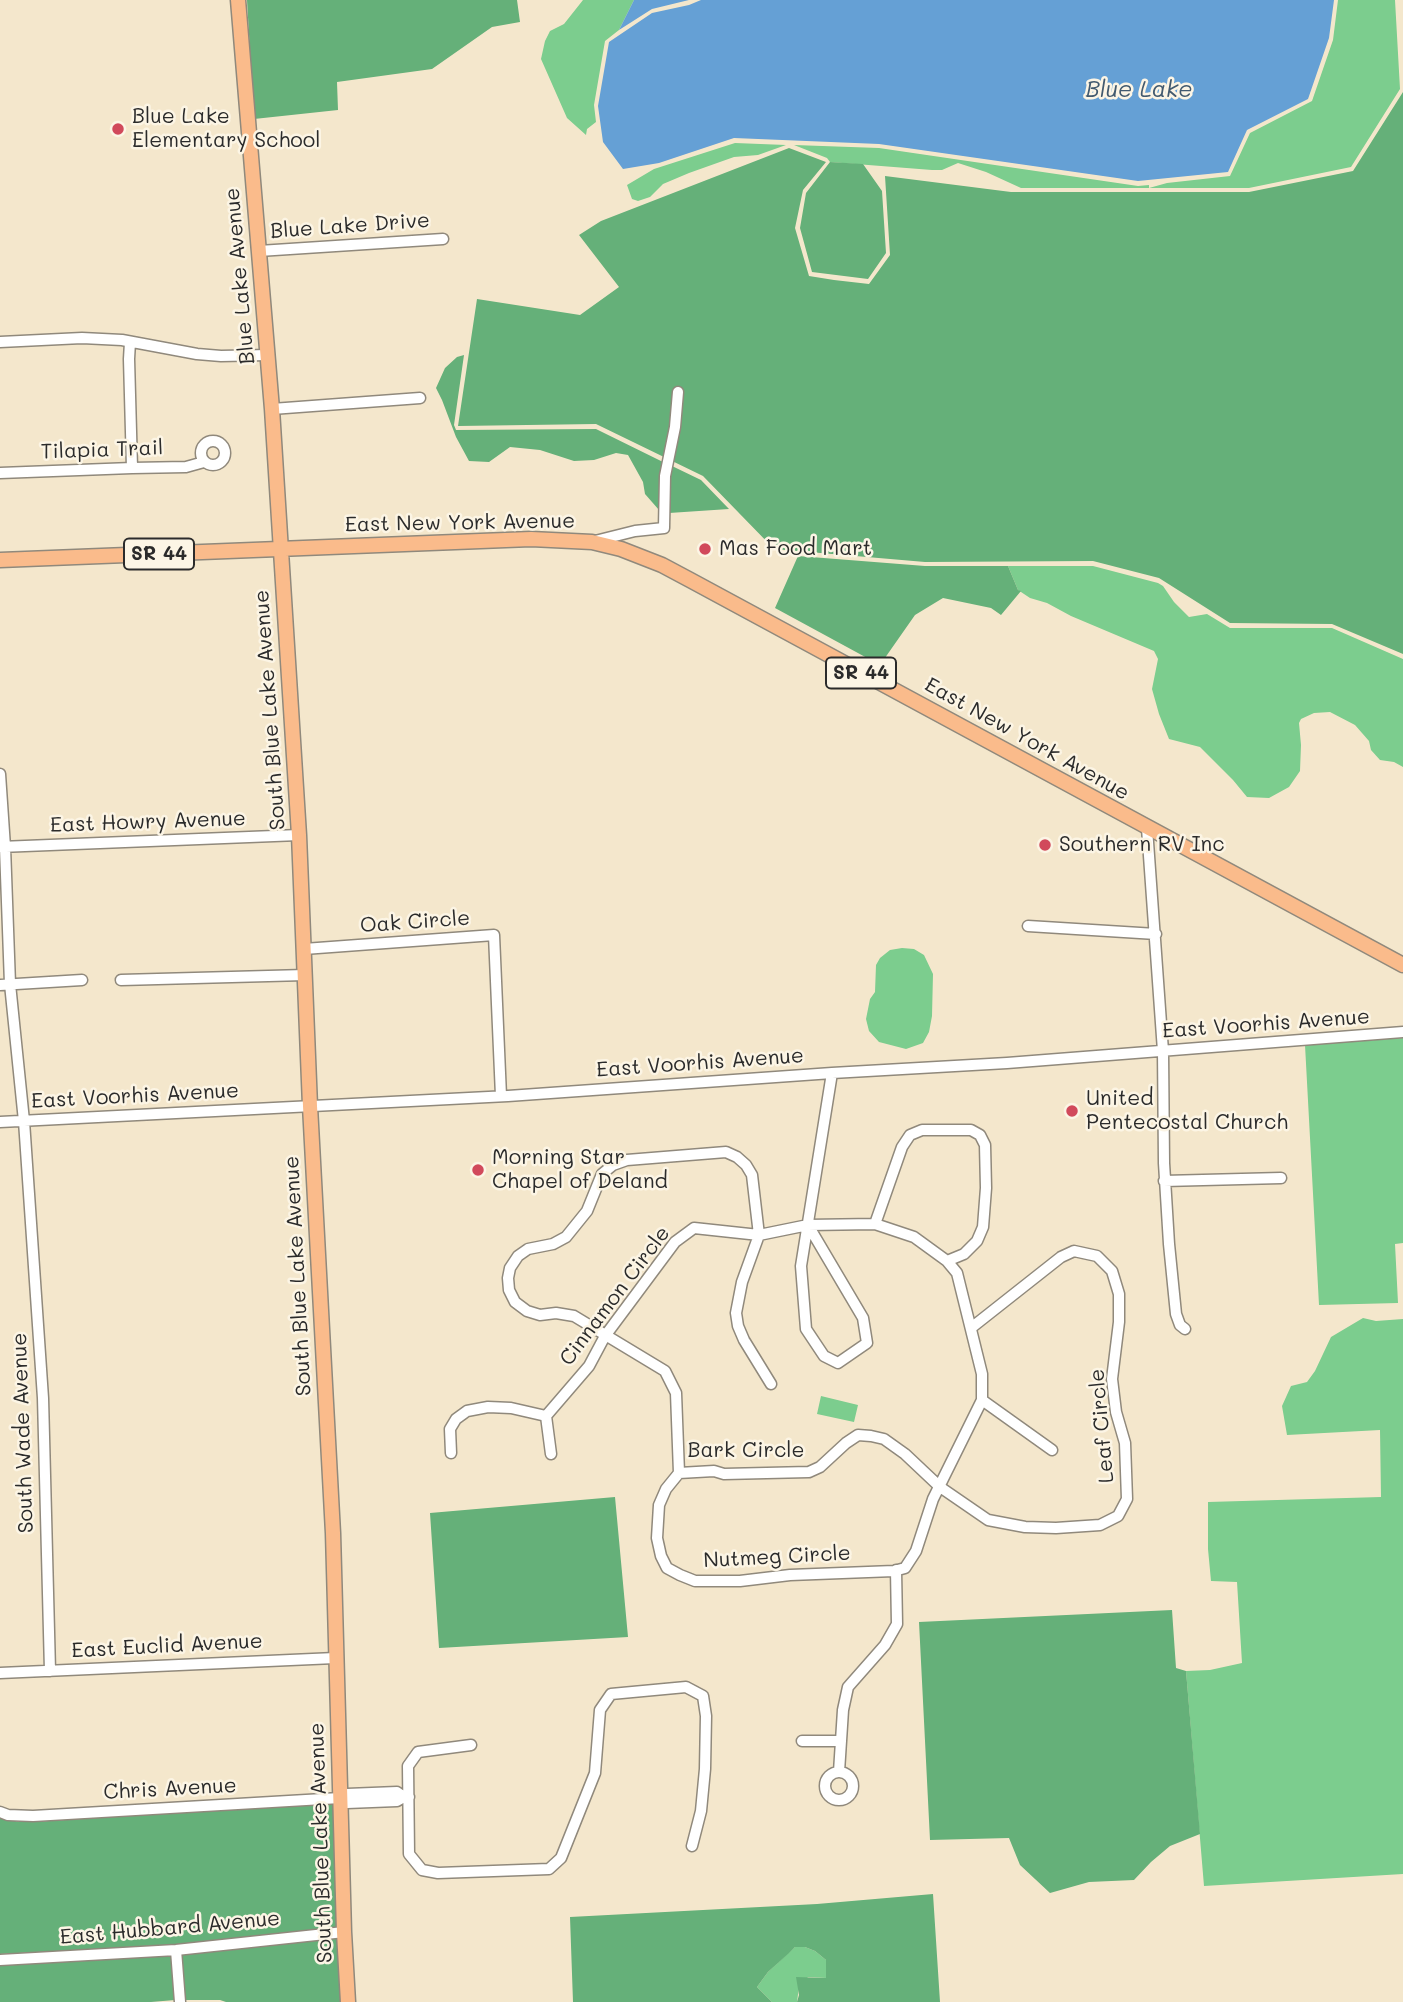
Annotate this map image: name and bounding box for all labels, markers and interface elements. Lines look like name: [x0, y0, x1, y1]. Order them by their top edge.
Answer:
water label: Blue Lake: [1085, 76, 1193, 104]
place label: Blue Lake Elementary School: [132, 104, 320, 154]
marker: Blue Lake Elementary School: [110, 121, 126, 137]
street label: Blue Lake Avenue: [220, 187, 260, 365]
street label: Blue Lake Drive: [269, 208, 431, 244]
street label: Tilapia Trail: [40, 435, 164, 465]
street label: East New York Avenue: [345, 508, 575, 538]
place label: Mas Food Mart: [719, 536, 872, 562]
road number: SR 44: [124, 538, 194, 569]
marker: Mas Food Mart: [697, 541, 713, 557]
street label: South Blue Lake Avenue: [249, 589, 291, 831]
road number: SR 44: [826, 658, 896, 688]
street label: East New York Avenue: [920, 672, 1134, 806]
street label: East Howry Avenue: [50, 806, 246, 838]
place label: Southern RV Inc: [1059, 832, 1225, 858]
marker: Southern RV Inc: [1037, 837, 1053, 853]
street label: Oak Circle: [359, 906, 471, 938]
street label: East Voorhis Avenue: [1161, 1004, 1371, 1044]
street label: East Voorhis Avenue: [595, 1043, 805, 1083]
street label: East Voorhis Avenue: [30, 1078, 240, 1114]
place label: United Pentecostal Church: [1086, 1086, 1288, 1136]
marker: United Pentecostal Church: [1064, 1103, 1080, 1119]
place label: Morning Star Chapel of Deland: [492, 1145, 668, 1195]
street label: South Blue Lake Avenue: [279, 1155, 317, 1397]
marker: Morning Star Chapel of Deland: [470, 1162, 486, 1178]
street label: Cinnamon Circle: [554, 1221, 676, 1371]
street label: South Wade Avenue: [7, 1332, 39, 1534]
street label: Leaf Circle: [1084, 1368, 1120, 1484]
street label: Bark Circle: [687, 1438, 805, 1464]
street label: Nutmeg Circle: [703, 1541, 851, 1573]
street label: East Euclid Avenue: [71, 1628, 263, 1664]
street label: South Blue Lake Avenue: [304, 1722, 338, 1964]
street label: Chris Avenue: [103, 1773, 237, 1805]
street label: East Hubbard Avenue: [59, 1906, 281, 1950]

